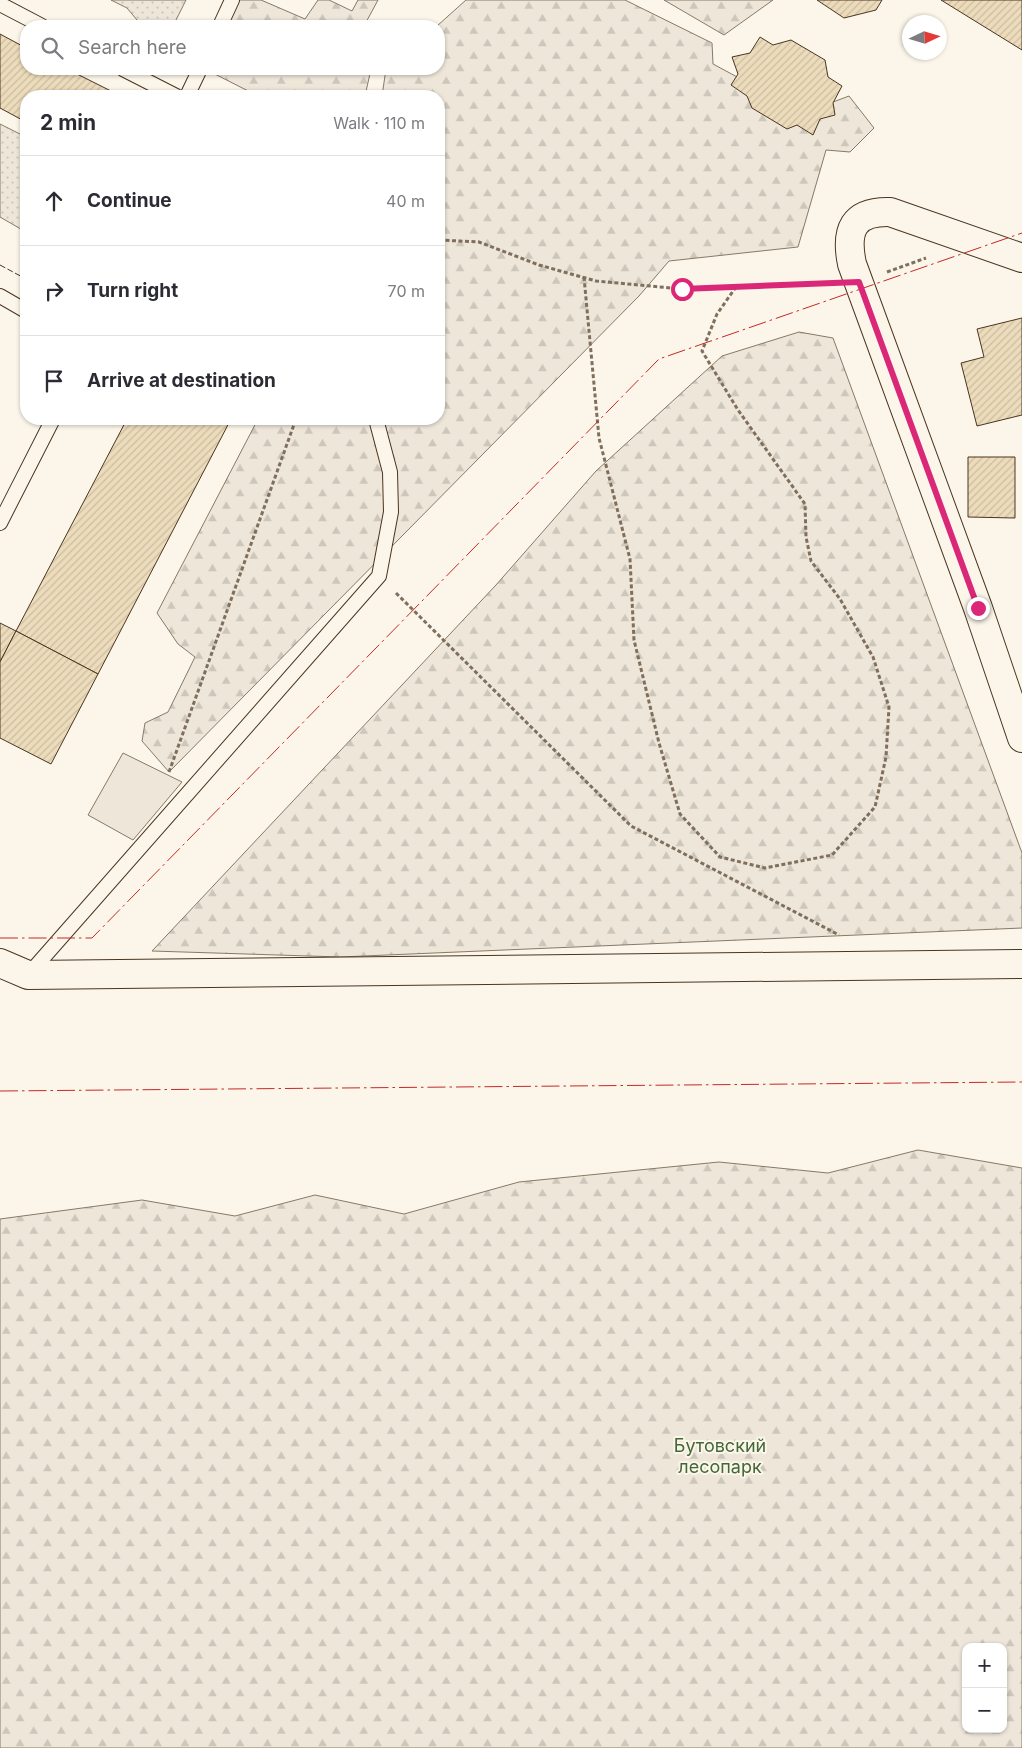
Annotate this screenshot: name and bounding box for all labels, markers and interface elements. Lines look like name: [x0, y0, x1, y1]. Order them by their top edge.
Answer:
north arrow: [902, 15, 947, 60]
search box: [20, 20, 445, 75]
icon: search: [38, 34, 66, 62]
text: Search here: [78, 36, 187, 59]
text: 2 min: [40, 110, 96, 135]
text: Walk · 110 m: [333, 113, 425, 133]
icon: ahead: [40, 187, 68, 215]
text: Continue: [87, 189, 172, 212]
text: 40 m: [386, 191, 425, 211]
icon: right: [40, 277, 68, 305]
route start: [671, 278, 694, 301]
text: Turn right: [87, 279, 178, 302]
text: 70 m: [388, 281, 425, 301]
icon: arrive: [40, 367, 68, 395]
text: Arrive at destination: [87, 369, 276, 392]
route end: [967, 597, 990, 620]
park label: Бутовский лесопарк: [674, 1435, 766, 1477]
map controls: [962, 1643, 1007, 1733]
button: +: [962, 1643, 1007, 1688]
button: −: [962, 1688, 1007, 1733]

